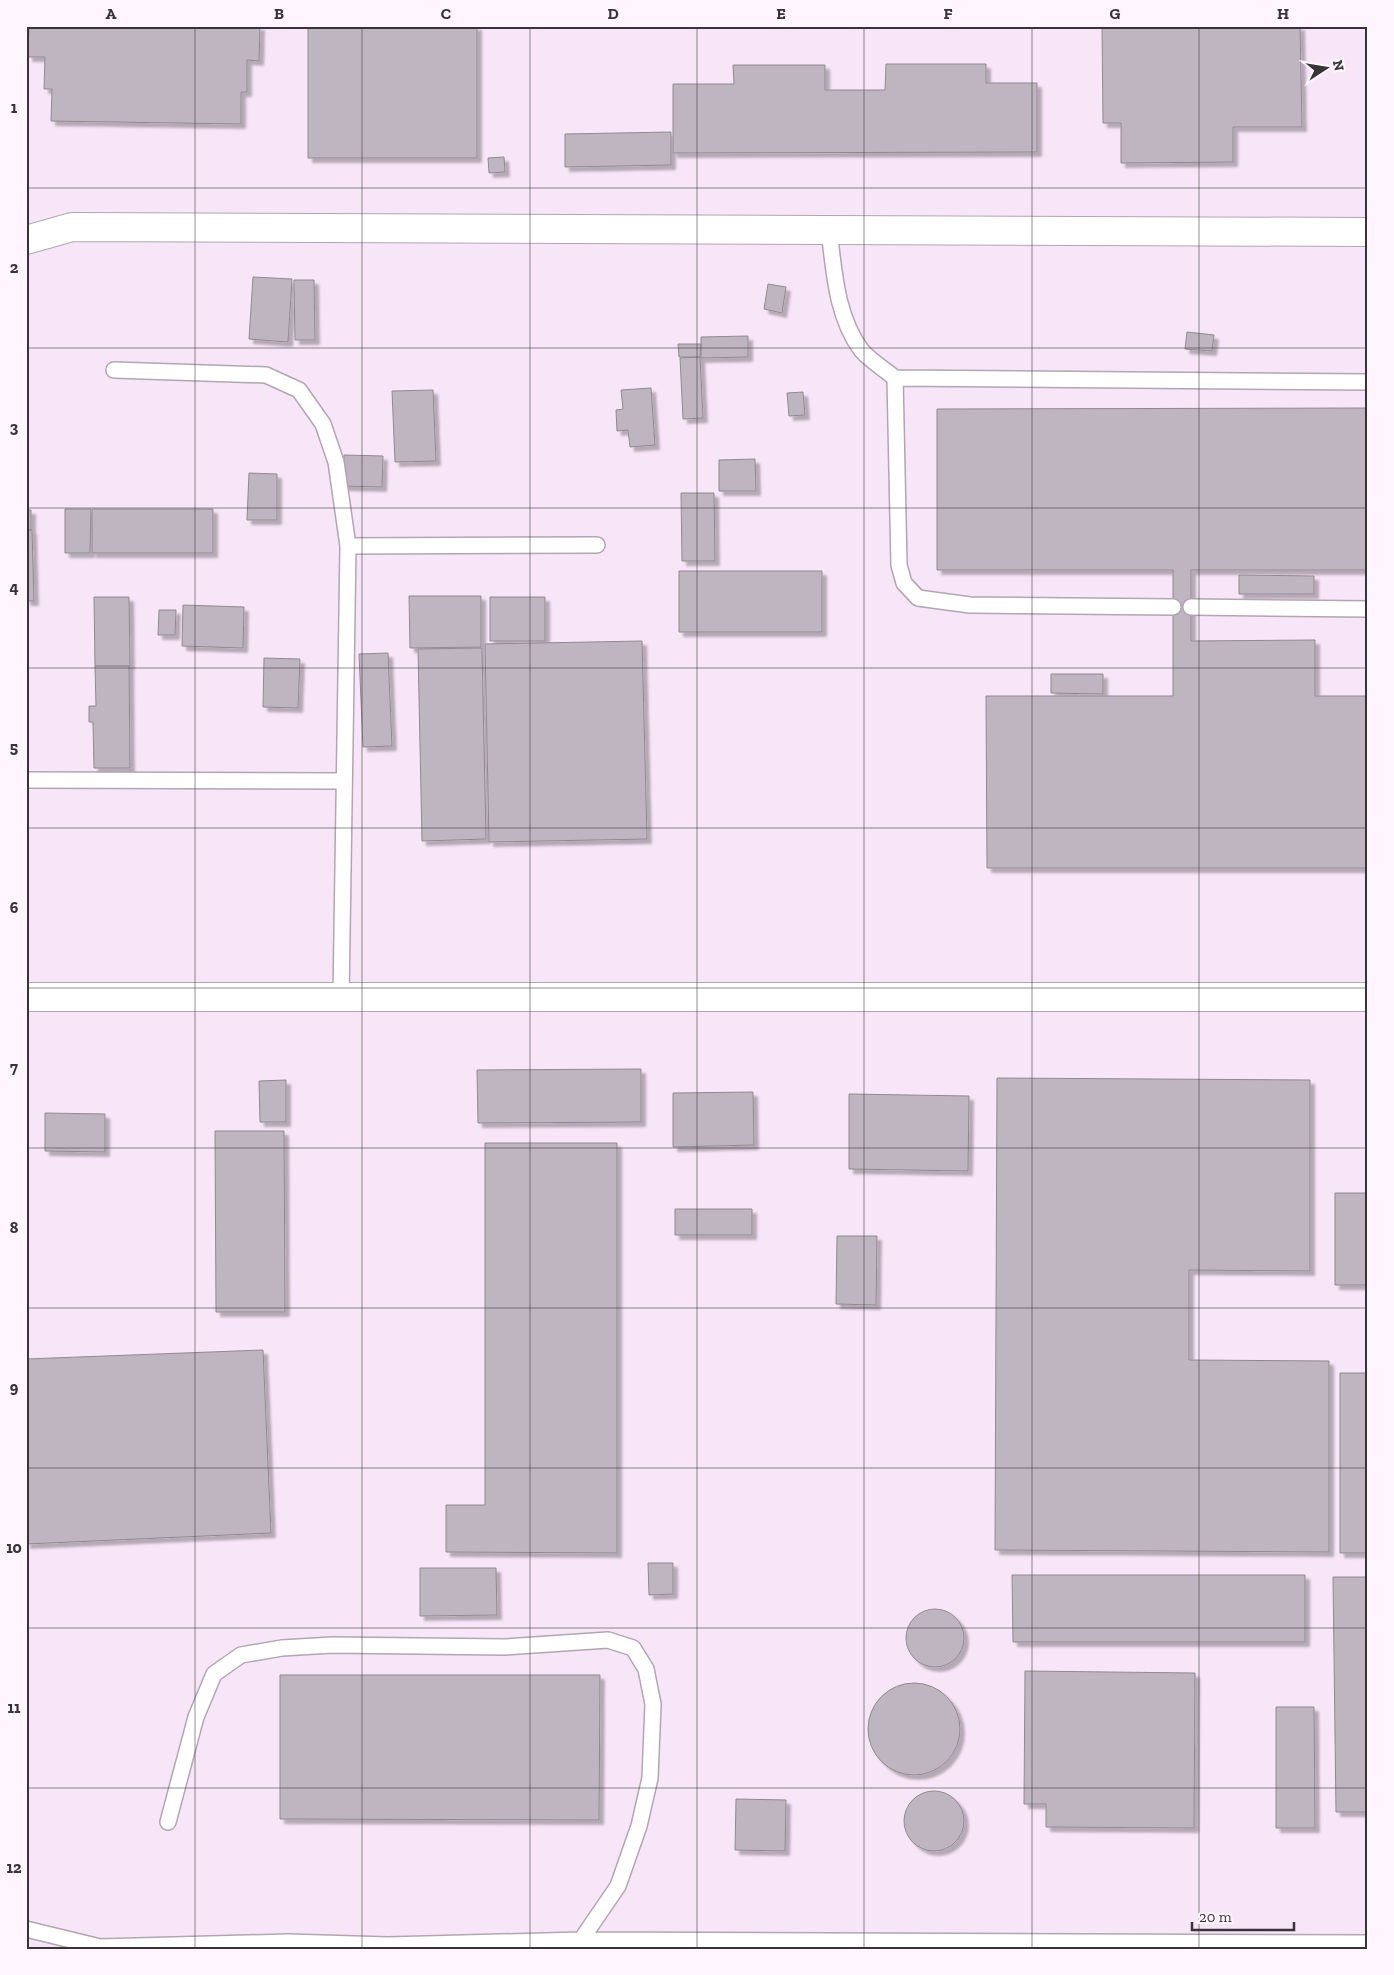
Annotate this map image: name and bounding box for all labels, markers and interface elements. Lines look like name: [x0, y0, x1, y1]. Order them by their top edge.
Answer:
text: A: [106, 4, 117, 23]
text: B: [274, 4, 284, 23]
text: C: [441, 4, 451, 23]
text: D: [607, 4, 619, 23]
text: E: [776, 4, 786, 23]
text: F: [943, 4, 953, 23]
text: G: [1110, 4, 1121, 23]
text: H: [1277, 4, 1289, 23]
north arrow: [1302, 42, 1352, 92]
text: N: [1329, 58, 1348, 73]
text: 1: [11, 98, 18, 117]
text: 2: [10, 258, 19, 277]
text: 3: [10, 418, 19, 437]
text: 4: [9, 578, 19, 597]
text: 5: [10, 738, 18, 757]
text: 6: [10, 898, 19, 917]
text: 7: [10, 1058, 18, 1077]
text: 8: [10, 1218, 19, 1237]
text: 9: [10, 1378, 19, 1397]
text: 10: [6, 1538, 22, 1557]
text: 11: [8, 1698, 21, 1717]
text: 12: [6, 1858, 22, 1877]
scale bar: [1192, 1900, 1294, 1932]
text: 20 m: [1199, 1908, 1232, 1926]

